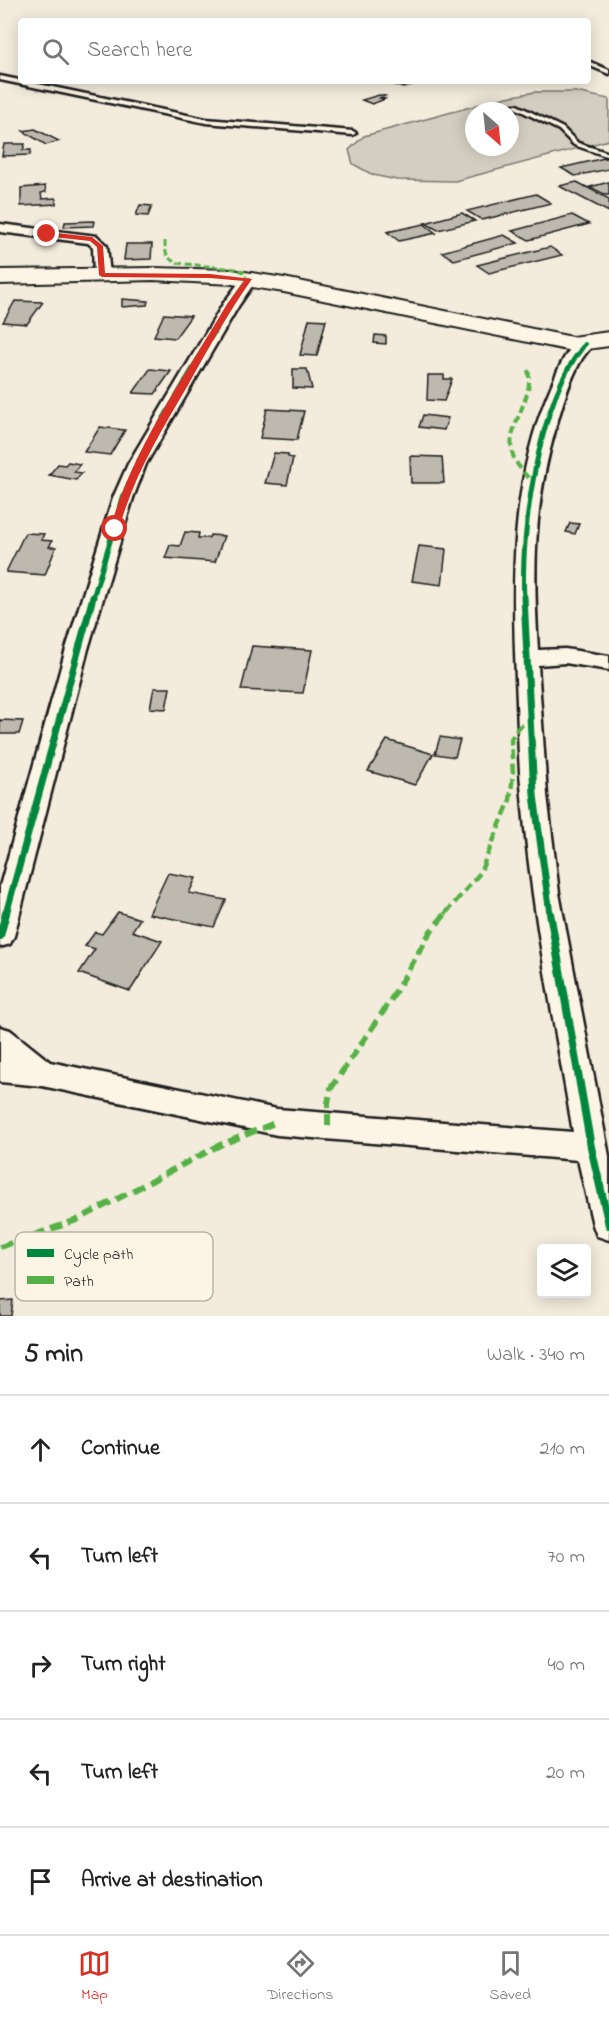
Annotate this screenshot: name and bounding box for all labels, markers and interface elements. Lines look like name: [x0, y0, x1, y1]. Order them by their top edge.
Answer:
search box: [18, 18, 591, 84]
icon: search: [39, 35, 72, 68]
text: Search here: [87, 35, 192, 67]
north arrow: [465, 102, 519, 156]
route end: [33, 220, 59, 246]
route start: [101, 515, 127, 541]
legend: [15, 1232, 213, 1301]
text: Cycle path: [64, 1243, 133, 1267]
map controls: [537, 1244, 591, 1298]
button: layers: [537, 1244, 591, 1298]
text: Path: [64, 1270, 94, 1294]
text: 5 min: [24, 1336, 83, 1374]
text: Walk · 340 m: [487, 1341, 585, 1370]
icon: ahead: [24, 1433, 57, 1466]
text: Continue: [81, 1433, 160, 1465]
text: 210 m: [540, 1435, 585, 1464]
icon: left: [24, 1541, 57, 1574]
text: Turn left: [81, 1541, 158, 1573]
text: 70 m: [548, 1543, 585, 1572]
icon: right: [24, 1649, 57, 1682]
text: Turn right: [81, 1649, 166, 1681]
text: 40 m: [548, 1651, 585, 1680]
icon: left: [24, 1757, 57, 1790]
text: Turn left: [81, 1757, 158, 1789]
text: 20 m: [546, 1759, 585, 1788]
icon: arrive: [24, 1865, 57, 1898]
text: Arrive at destination: [81, 1865, 263, 1897]
tab: Map: [78, 1947, 111, 2007]
tab: Directions: [267, 1947, 333, 2007]
tab: Saved: [489, 1947, 531, 2007]

